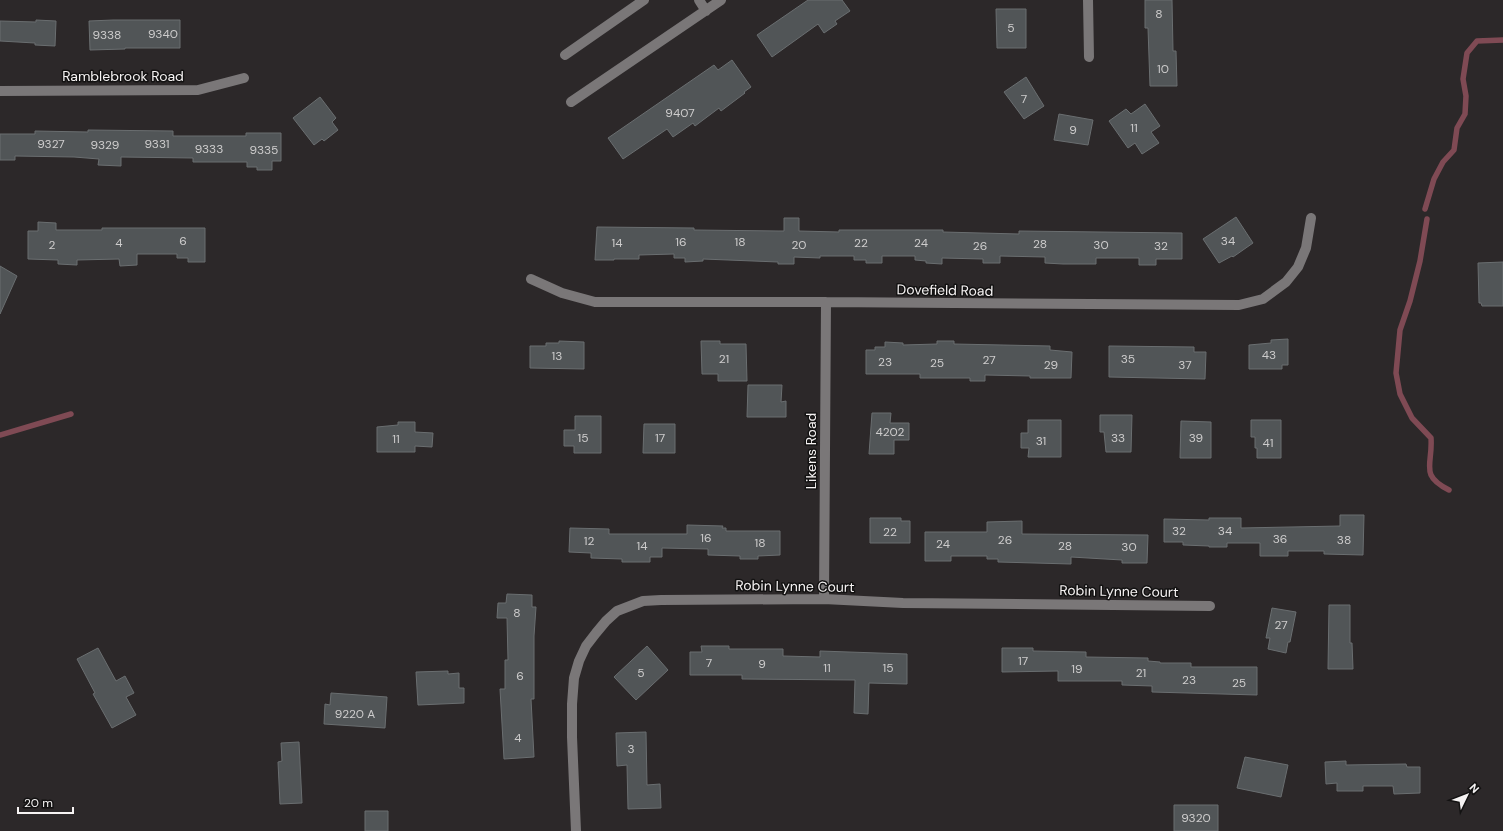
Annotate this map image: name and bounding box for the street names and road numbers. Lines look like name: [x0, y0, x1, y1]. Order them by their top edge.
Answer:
street label: Ramblebrook Road: [62, 67, 184, 85]
street label: Dovefield Road: [897, 280, 993, 300]
street label: Likens Road: [802, 413, 820, 489]
street label: Robin Lynne Court: [735, 576, 855, 596]
street label: Robin Lynne Court: [1059, 581, 1179, 601]

